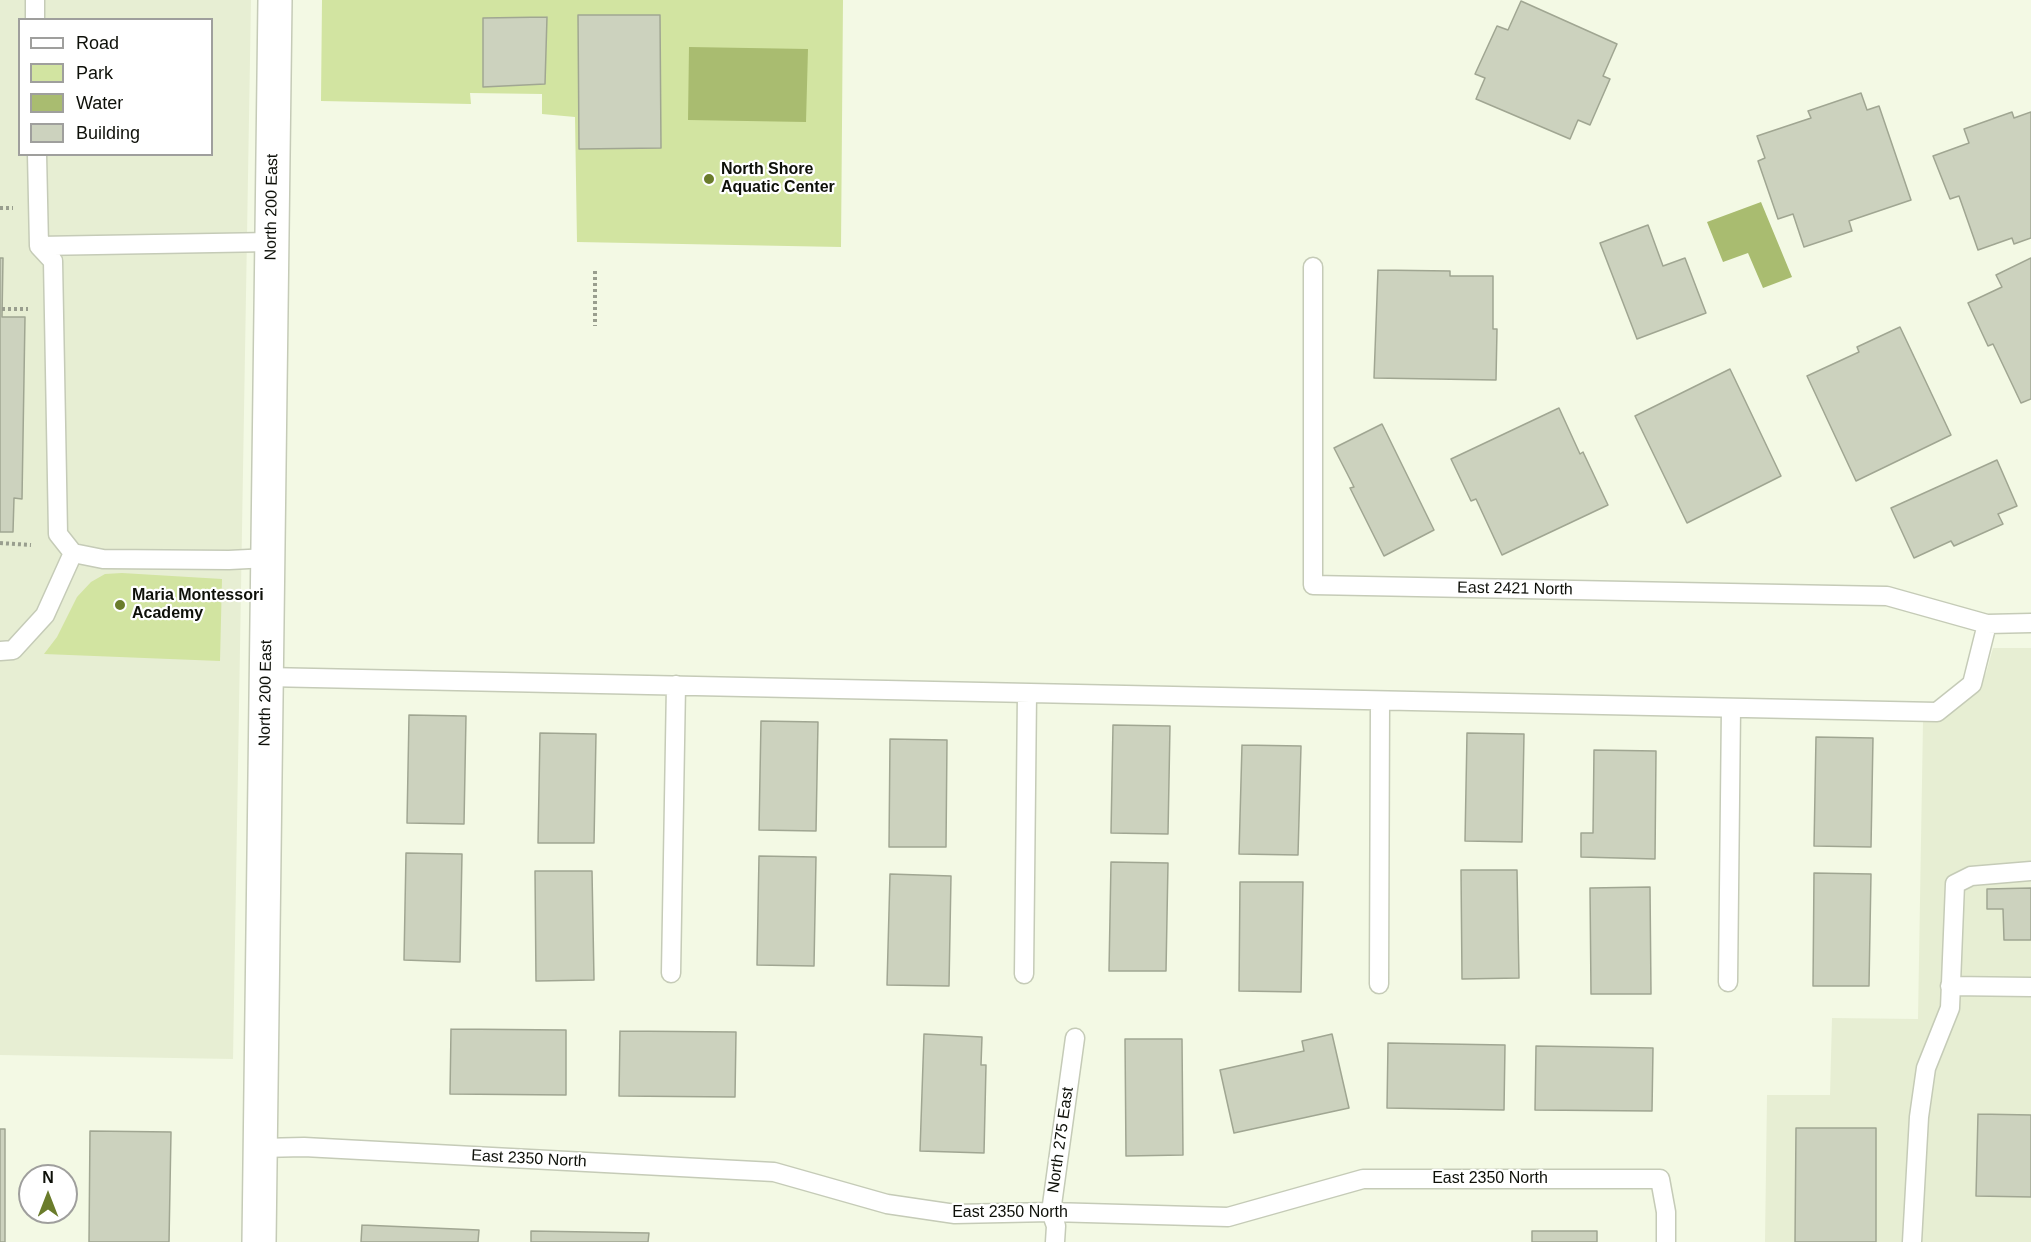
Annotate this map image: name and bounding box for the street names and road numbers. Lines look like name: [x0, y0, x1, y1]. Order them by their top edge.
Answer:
street label: North 200 East: [261, 153, 283, 261]
street label: East 2421 North: [1457, 578, 1573, 600]
street label: North 200 East: [255, 639, 277, 747]
street label: North 275 East: [1044, 1086, 1078, 1194]
street label: East 2350 North: [471, 1146, 587, 1172]
street label: East 2350 North: [1432, 1169, 1548, 1189]
street label: East 2350 North: [952, 1203, 1068, 1223]

